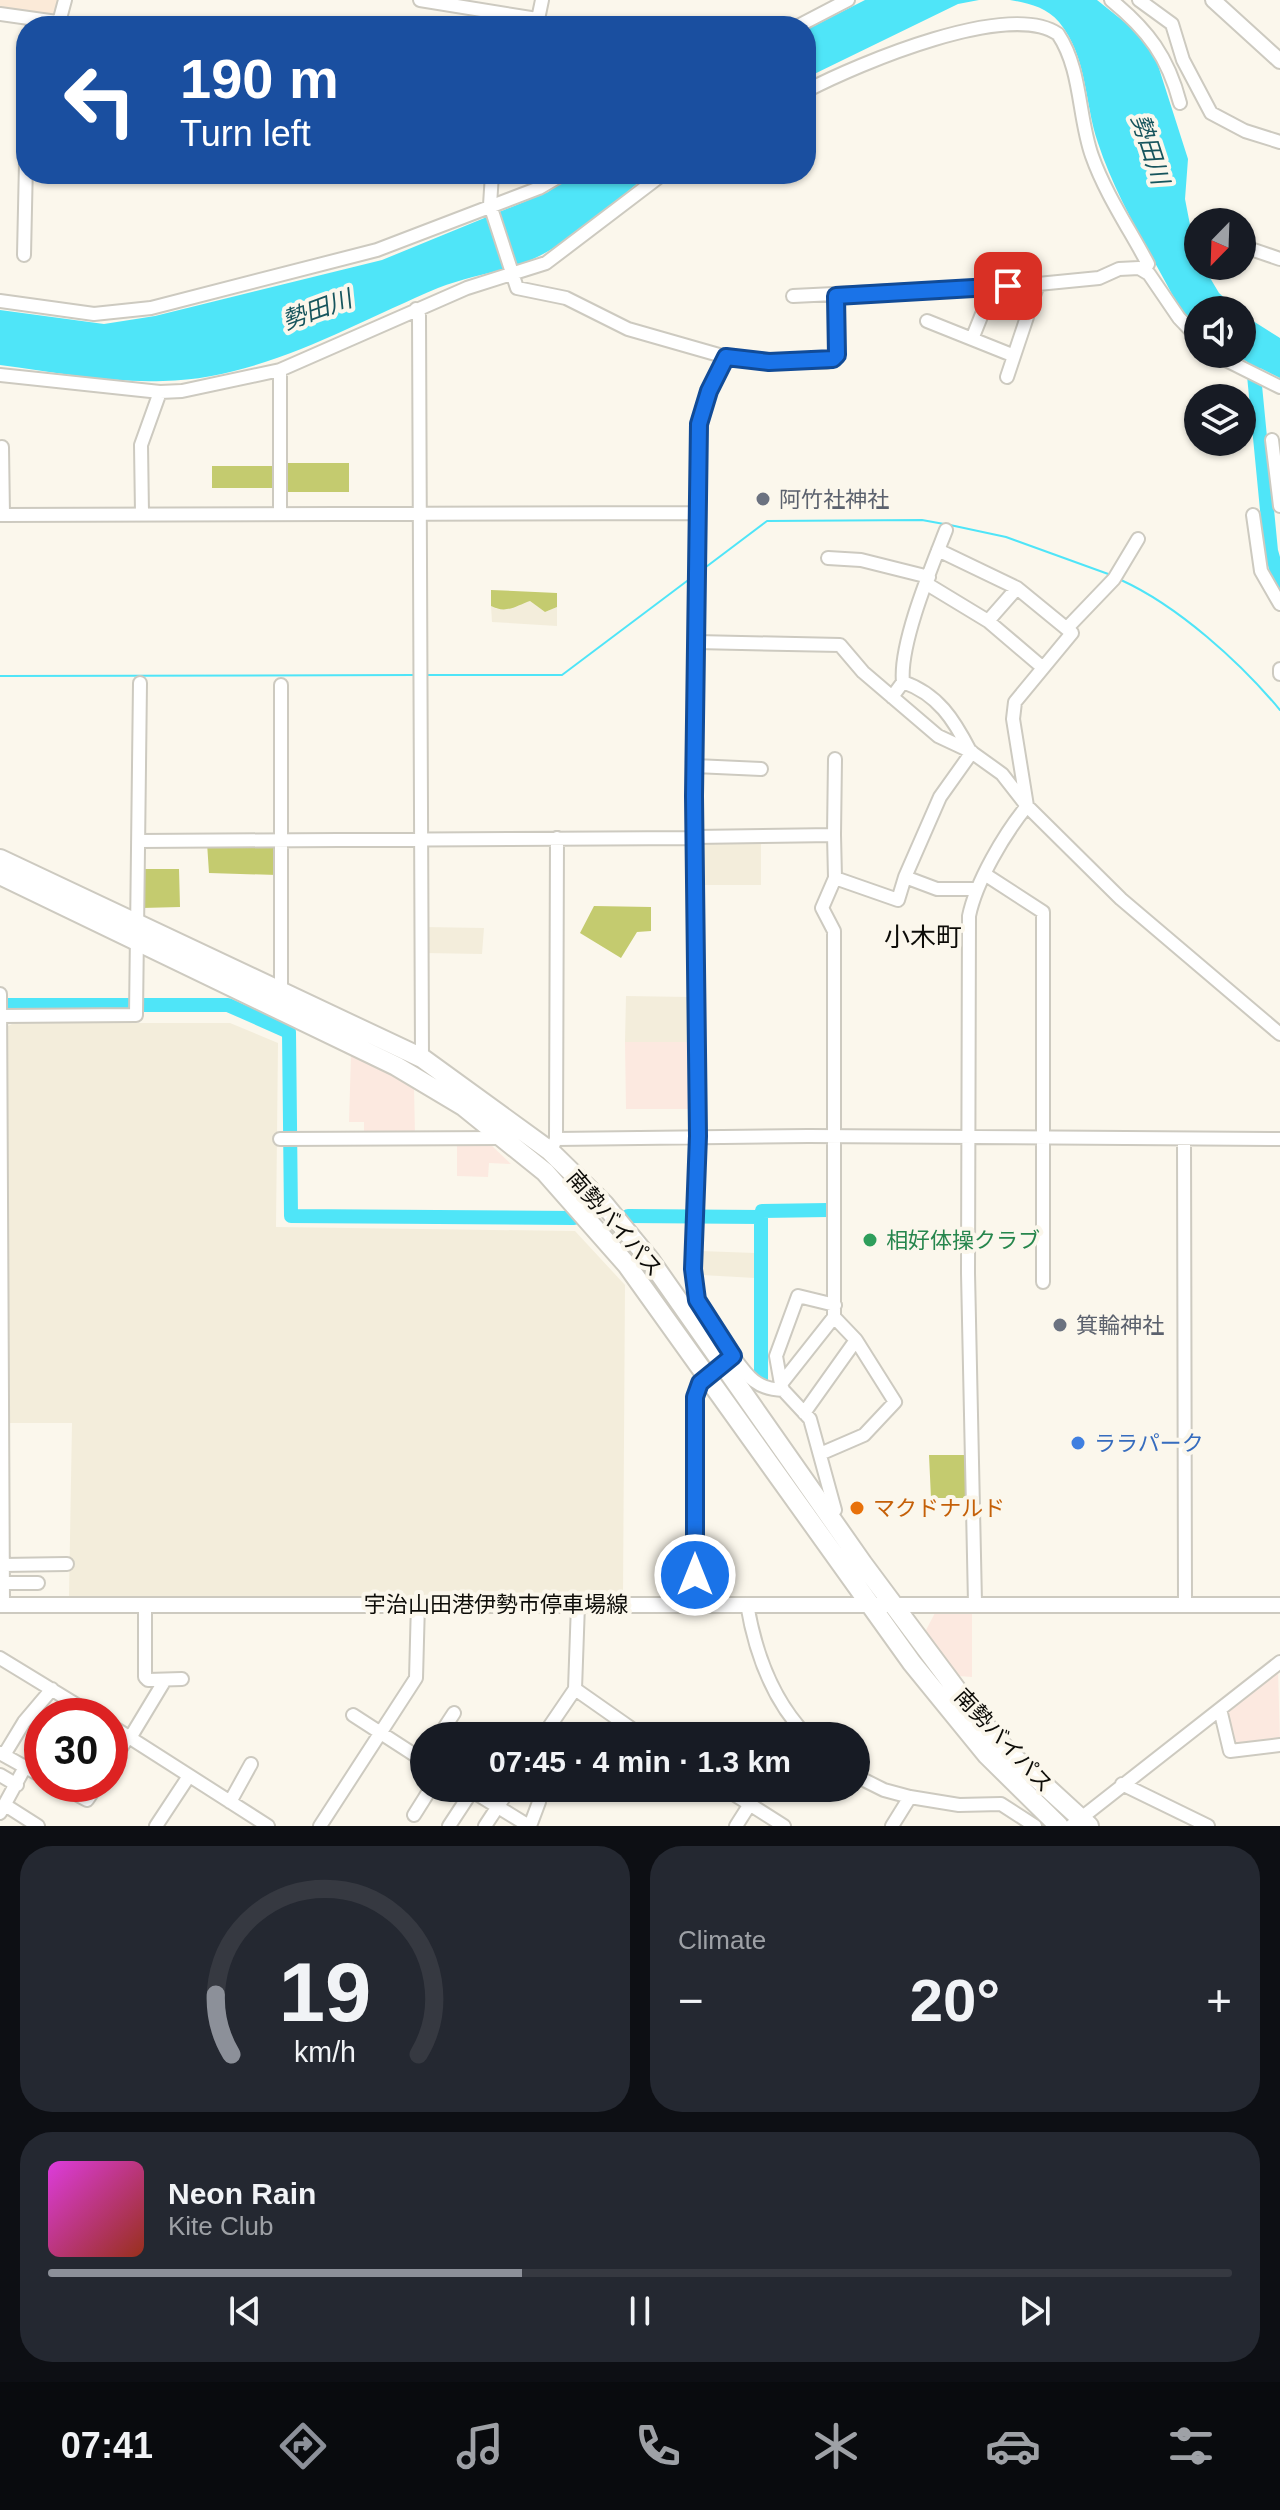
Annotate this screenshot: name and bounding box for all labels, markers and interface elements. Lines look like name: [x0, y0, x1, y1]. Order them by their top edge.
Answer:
text: 190 m: [180, 47, 339, 110]
icon: left: [48, 48, 152, 152]
water label: 勢田川: [1127, 110, 1175, 190]
text: Turn left: [180, 113, 311, 154]
north arrow: [1184, 208, 1256, 280]
map controls: [1184, 208, 1256, 456]
pin: [974, 252, 1042, 320]
icon: arrive: [986, 264, 1030, 308]
water label: 勢田川: [278, 284, 358, 335]
button: sound: [1184, 296, 1256, 368]
button: layers: [1184, 384, 1256, 456]
place label: 阿竹社神社: [779, 487, 889, 512]
marker: 阿竹社神社: [754, 490, 772, 508]
district label: 小木町: [884, 922, 962, 952]
street label: 南勢バイパス: [562, 1165, 667, 1281]
place label: 相好体操クラブ: [886, 1228, 1040, 1253]
marker: 相好体操クラブ: [861, 1231, 879, 1249]
place label: 箕輪神社: [1076, 1313, 1164, 1338]
marker: 箕輪神社: [1051, 1316, 1069, 1334]
place label: ララパーク: [1094, 1431, 1204, 1456]
marker: ララパーク: [1069, 1434, 1087, 1452]
place label: マクドナルド: [873, 1496, 1005, 1521]
marker: マクドナルド: [848, 1499, 866, 1517]
position arrow: [653, 1533, 737, 1617]
street label: 宇治山田港伊勢市停車場線: [364, 1592, 628, 1617]
street label: 南勢バイパス: [950, 1684, 1058, 1797]
speed limit sign: 30: [24, 1698, 128, 1802]
text: 07:45 · 4 min · 1.3 km: [489, 1745, 791, 1778]
text: Climate: [678, 1925, 766, 1955]
text: 19: [279, 1946, 371, 2039]
text: 20°: [910, 1967, 1000, 2034]
text: −: [678, 1976, 704, 2025]
text: +: [1206, 1976, 1232, 2025]
text: km/h: [294, 2036, 356, 2068]
text: Neon Rain: [168, 2177, 316, 2210]
text: Kite Club: [168, 2211, 274, 2241]
icon: previous: [223, 2289, 267, 2333]
icon: pause: [618, 2289, 662, 2333]
icon: next: [1013, 2289, 1057, 2333]
icon: directions: [275, 2418, 331, 2474]
icon: music: [452, 2418, 508, 2474]
icon: phone: [630, 2418, 686, 2474]
icon: climate: [808, 2418, 864, 2474]
icon: car: [985, 2418, 1041, 2474]
icon: filters: [1163, 2418, 1219, 2474]
text: 07:41: [61, 2425, 153, 2466]

